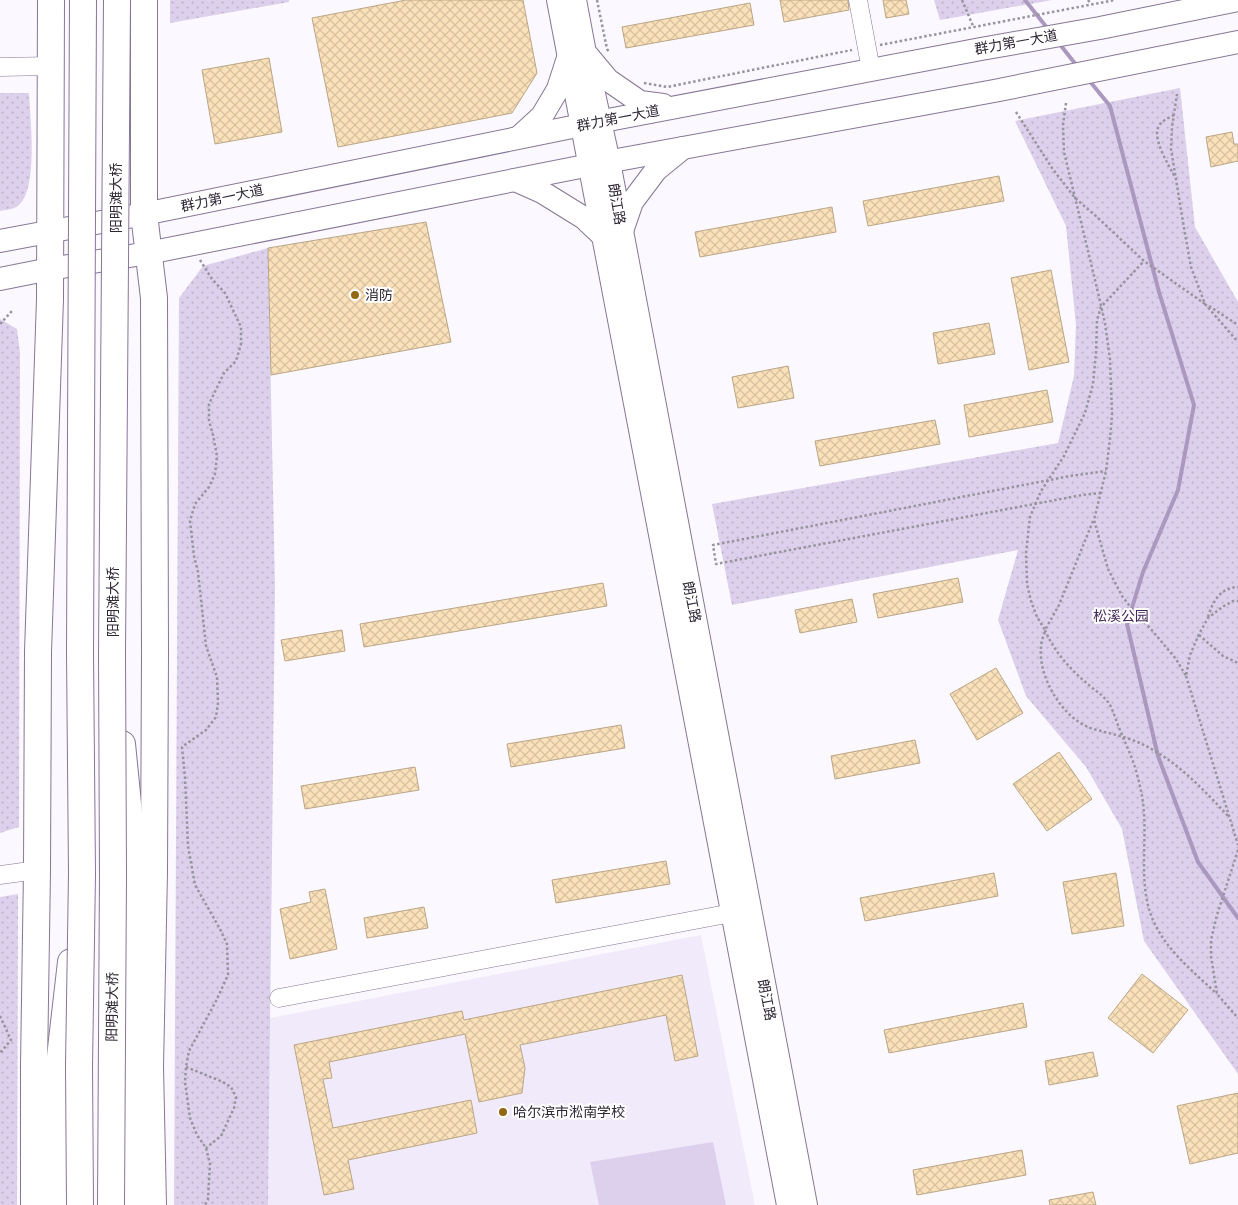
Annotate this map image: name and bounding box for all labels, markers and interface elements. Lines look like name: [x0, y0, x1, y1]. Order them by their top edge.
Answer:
street label: 群力第一大道: [973, 26, 1059, 58]
street label: 群力第一大道: [575, 101, 661, 135]
street label: 阳明滩大桥: [107, 163, 125, 233]
street label: 群力第一大道: [179, 180, 265, 216]
street label: 朗江路: [604, 182, 630, 226]
place label: 消防: [365, 286, 393, 304]
marker: 消防: [349, 289, 361, 301]
street label: 阳明滩大桥: [104, 567, 122, 637]
street label: 朗江路: [679, 580, 705, 624]
park label: 松溪公园: [1093, 607, 1149, 625]
street label: 阳明滩大桥: [102, 972, 122, 1042]
street label: 朗江路: [754, 978, 780, 1022]
place label: 哈尔滨市淞南学校: [513, 1103, 625, 1121]
marker: 哈尔滨市淞南学校: [497, 1106, 509, 1118]

